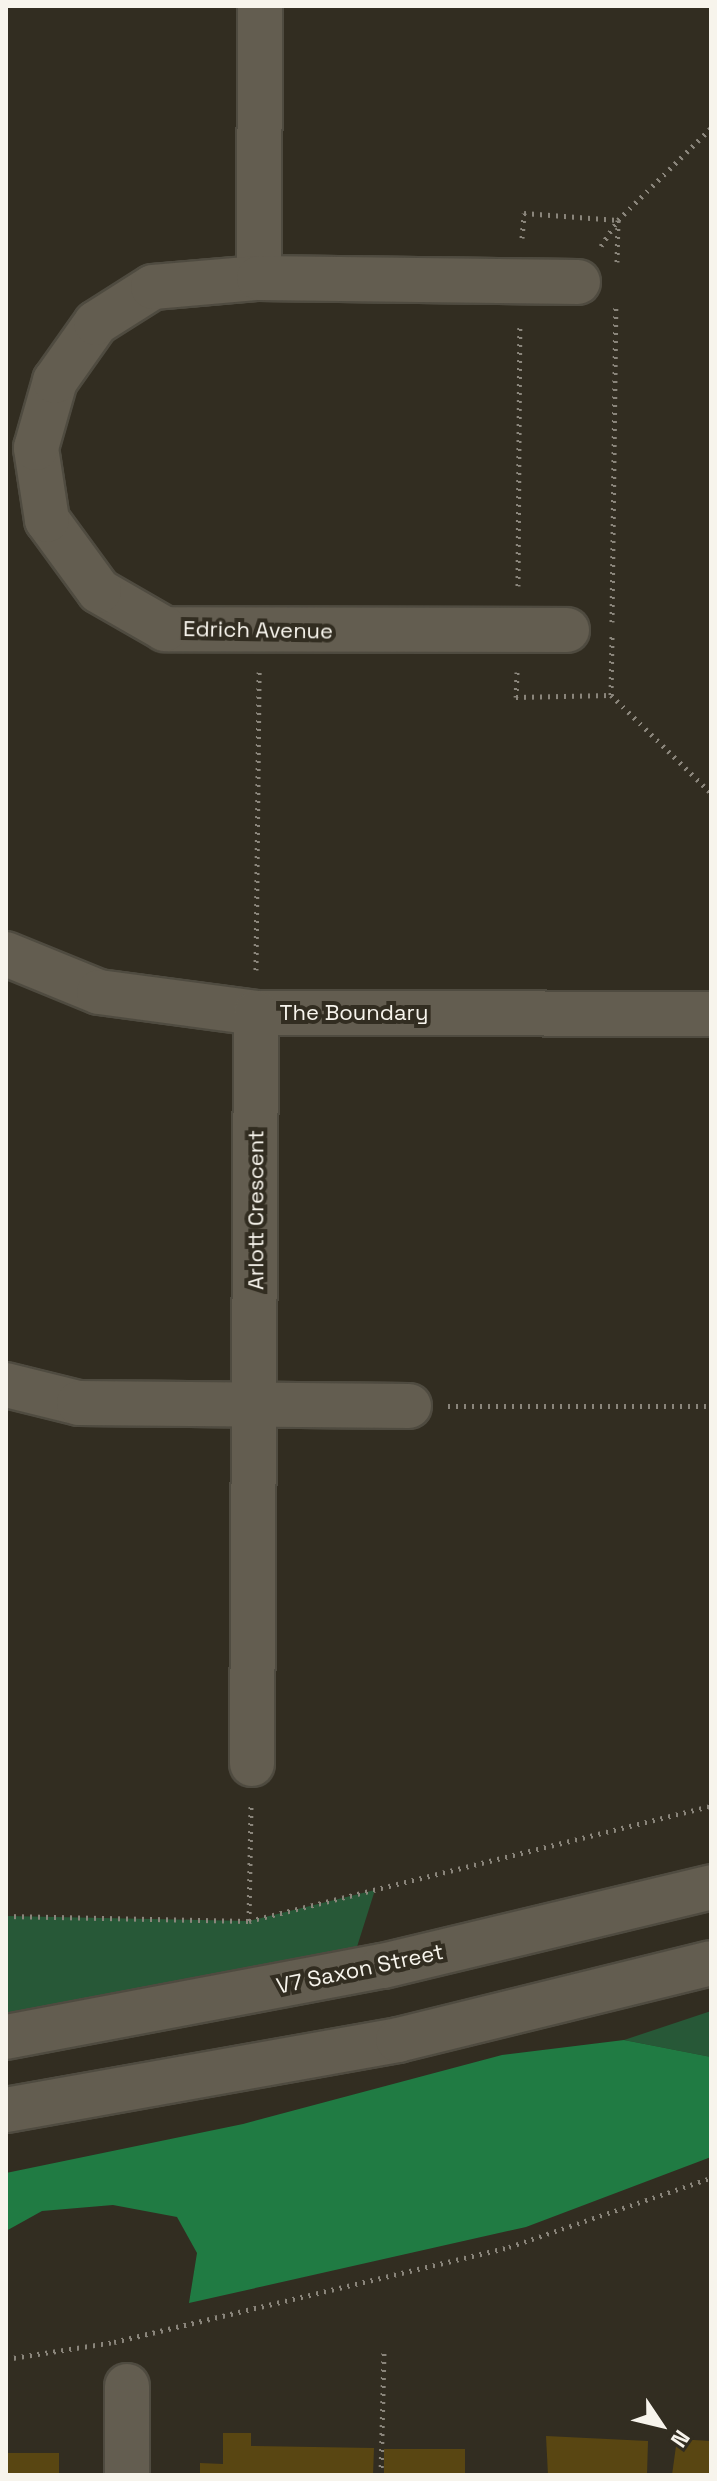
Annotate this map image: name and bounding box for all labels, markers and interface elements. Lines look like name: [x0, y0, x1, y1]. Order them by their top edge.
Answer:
street label: Edrich Avenue: [183, 615, 333, 645]
street label: The Boundary: [280, 1000, 428, 1026]
street label: Arlott Crescent: [243, 1130, 269, 1290]
street label: V7 Saxon Street: [274, 1938, 446, 2000]
north arrow: [621, 2385, 701, 2465]
text: N: [665, 2425, 696, 2453]

